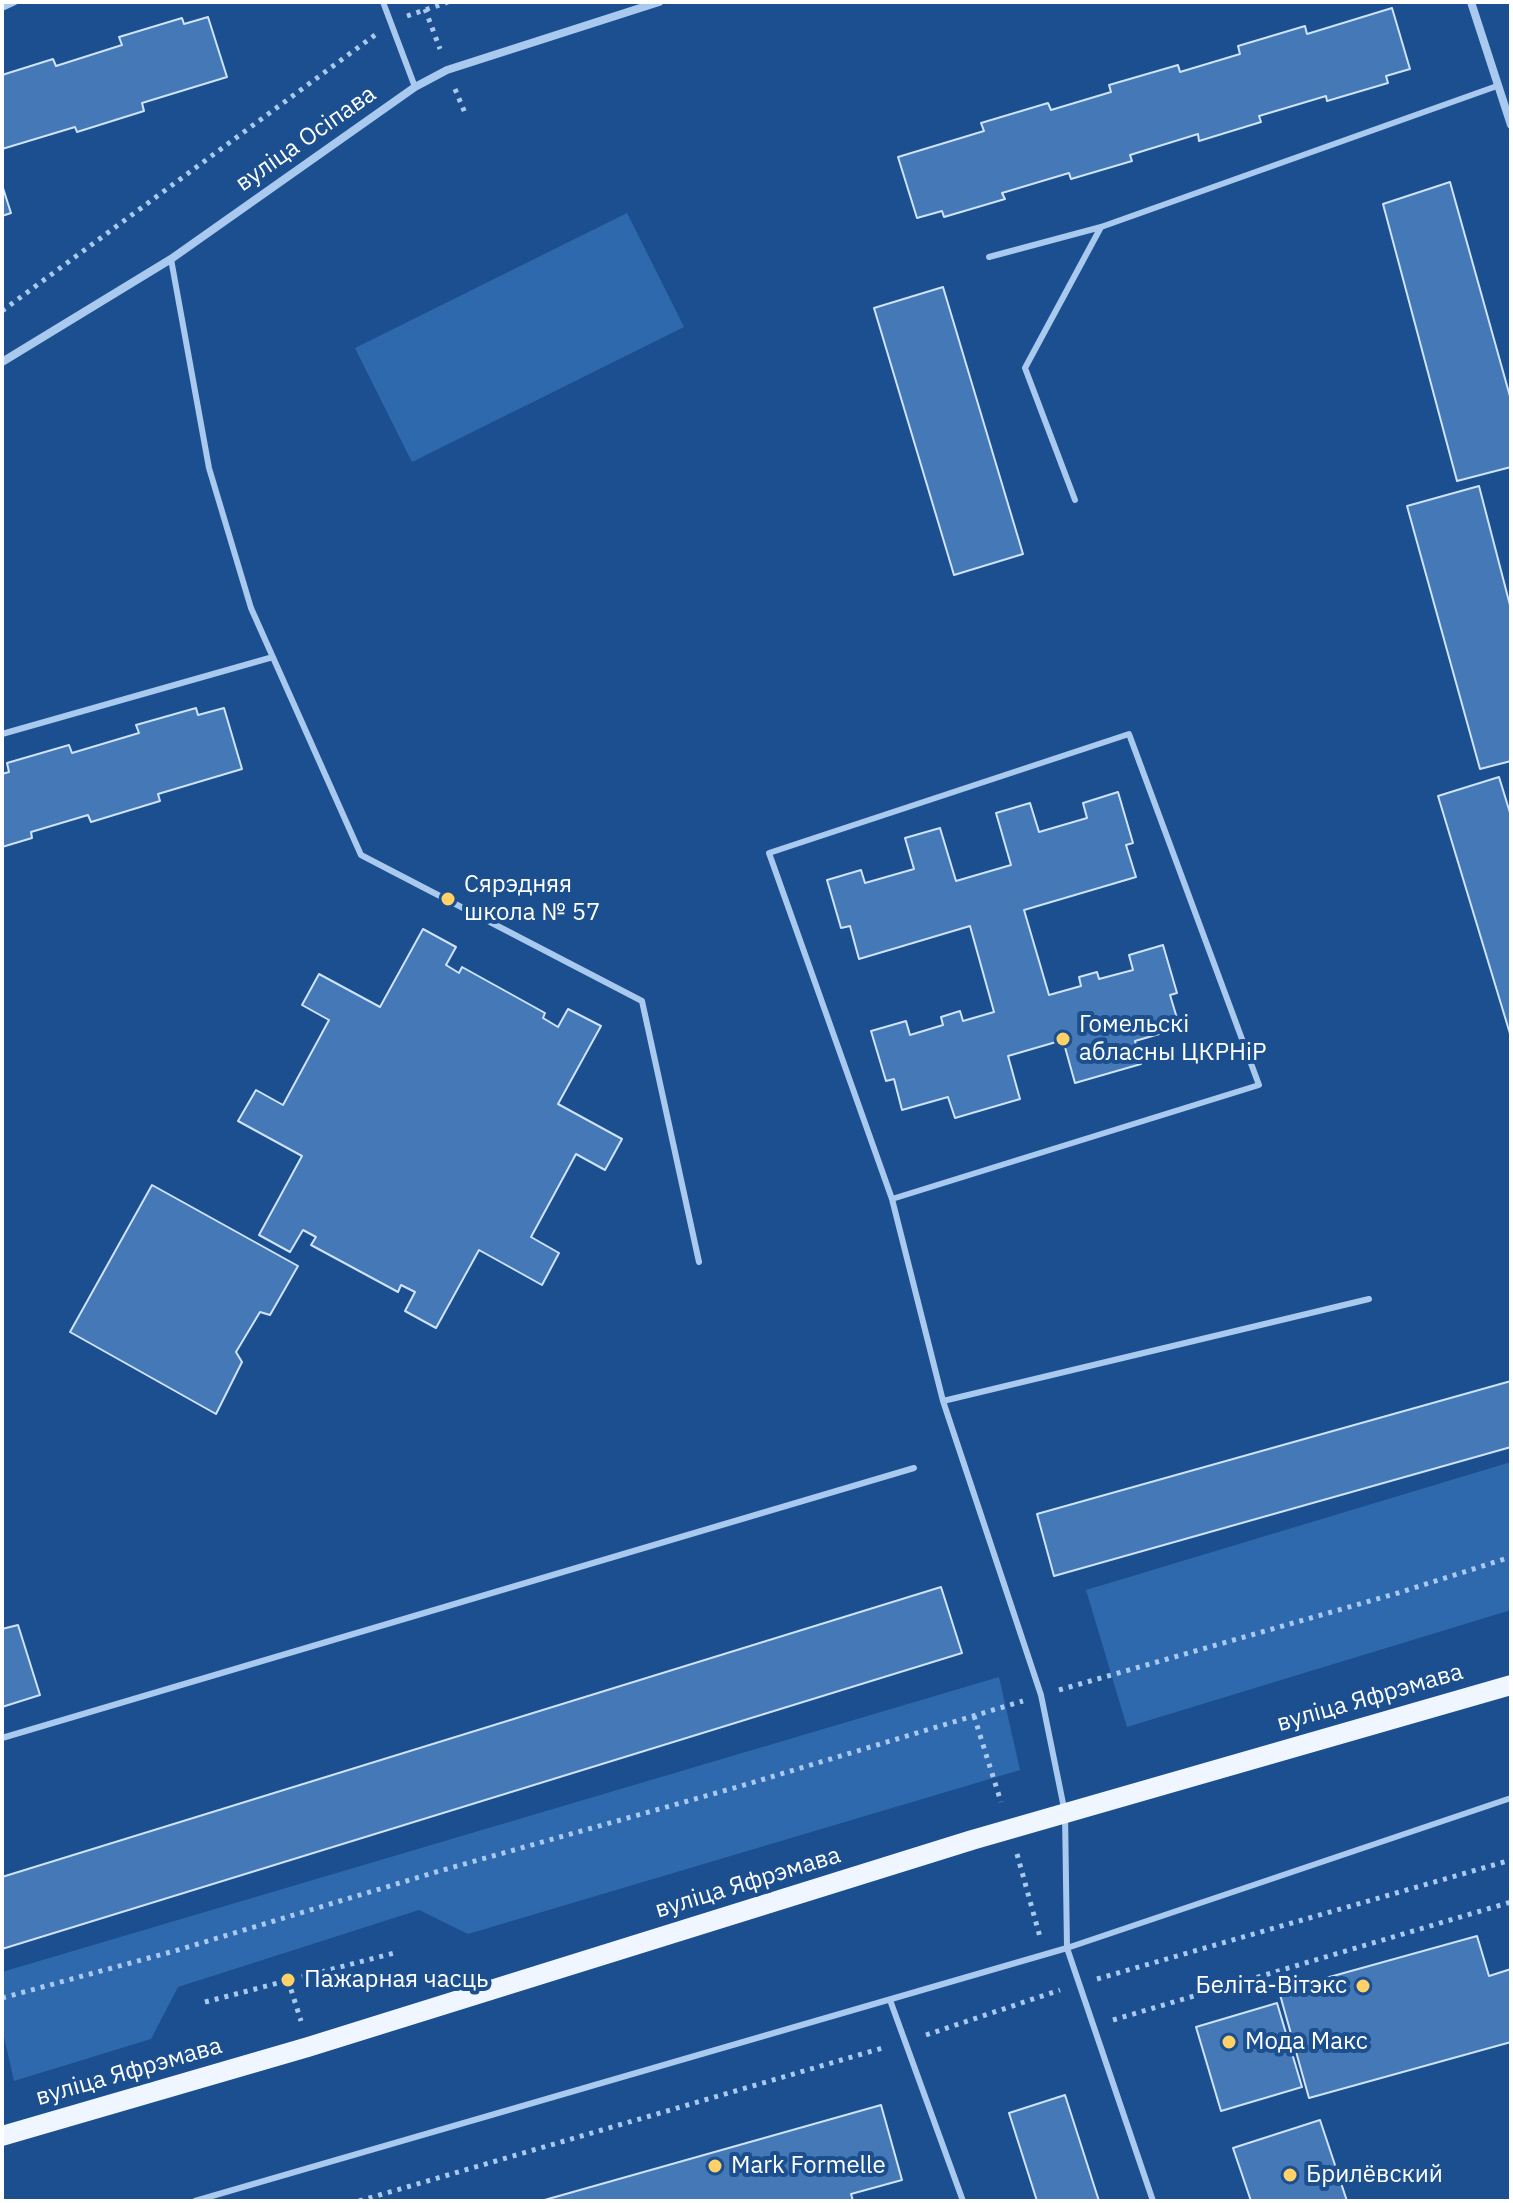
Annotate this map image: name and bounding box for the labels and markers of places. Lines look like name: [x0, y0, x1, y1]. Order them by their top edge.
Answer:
place label: Сярэдняя школа № 57: [464, 871, 600, 927]
marker: Сярэдняя школа № 57: [439, 890, 457, 908]
place label: Гомельскі абласны ЦКРНіР: [1079, 1011, 1266, 1067]
marker: Гомельскі абласны ЦКРНіР: [1054, 1030, 1072, 1048]
place label: Пажарная часць: [304, 1966, 489, 1994]
marker: Пажарная часць: [279, 1971, 297, 1989]
place label: Беліта-Вітэкс: [1196, 1972, 1347, 2000]
marker: Беліта-Вітэкс: [1354, 1977, 1372, 1995]
place label: Мода Макс: [1245, 2028, 1368, 2056]
marker: Мода Макс: [1220, 2033, 1238, 2051]
place label: Mark Formelle: [731, 2152, 886, 2180]
marker: Mark Formelle: [706, 2157, 724, 2175]
place label: Брилёвский: [1306, 2161, 1443, 2189]
marker: Брилёвский: [1281, 2166, 1299, 2184]

